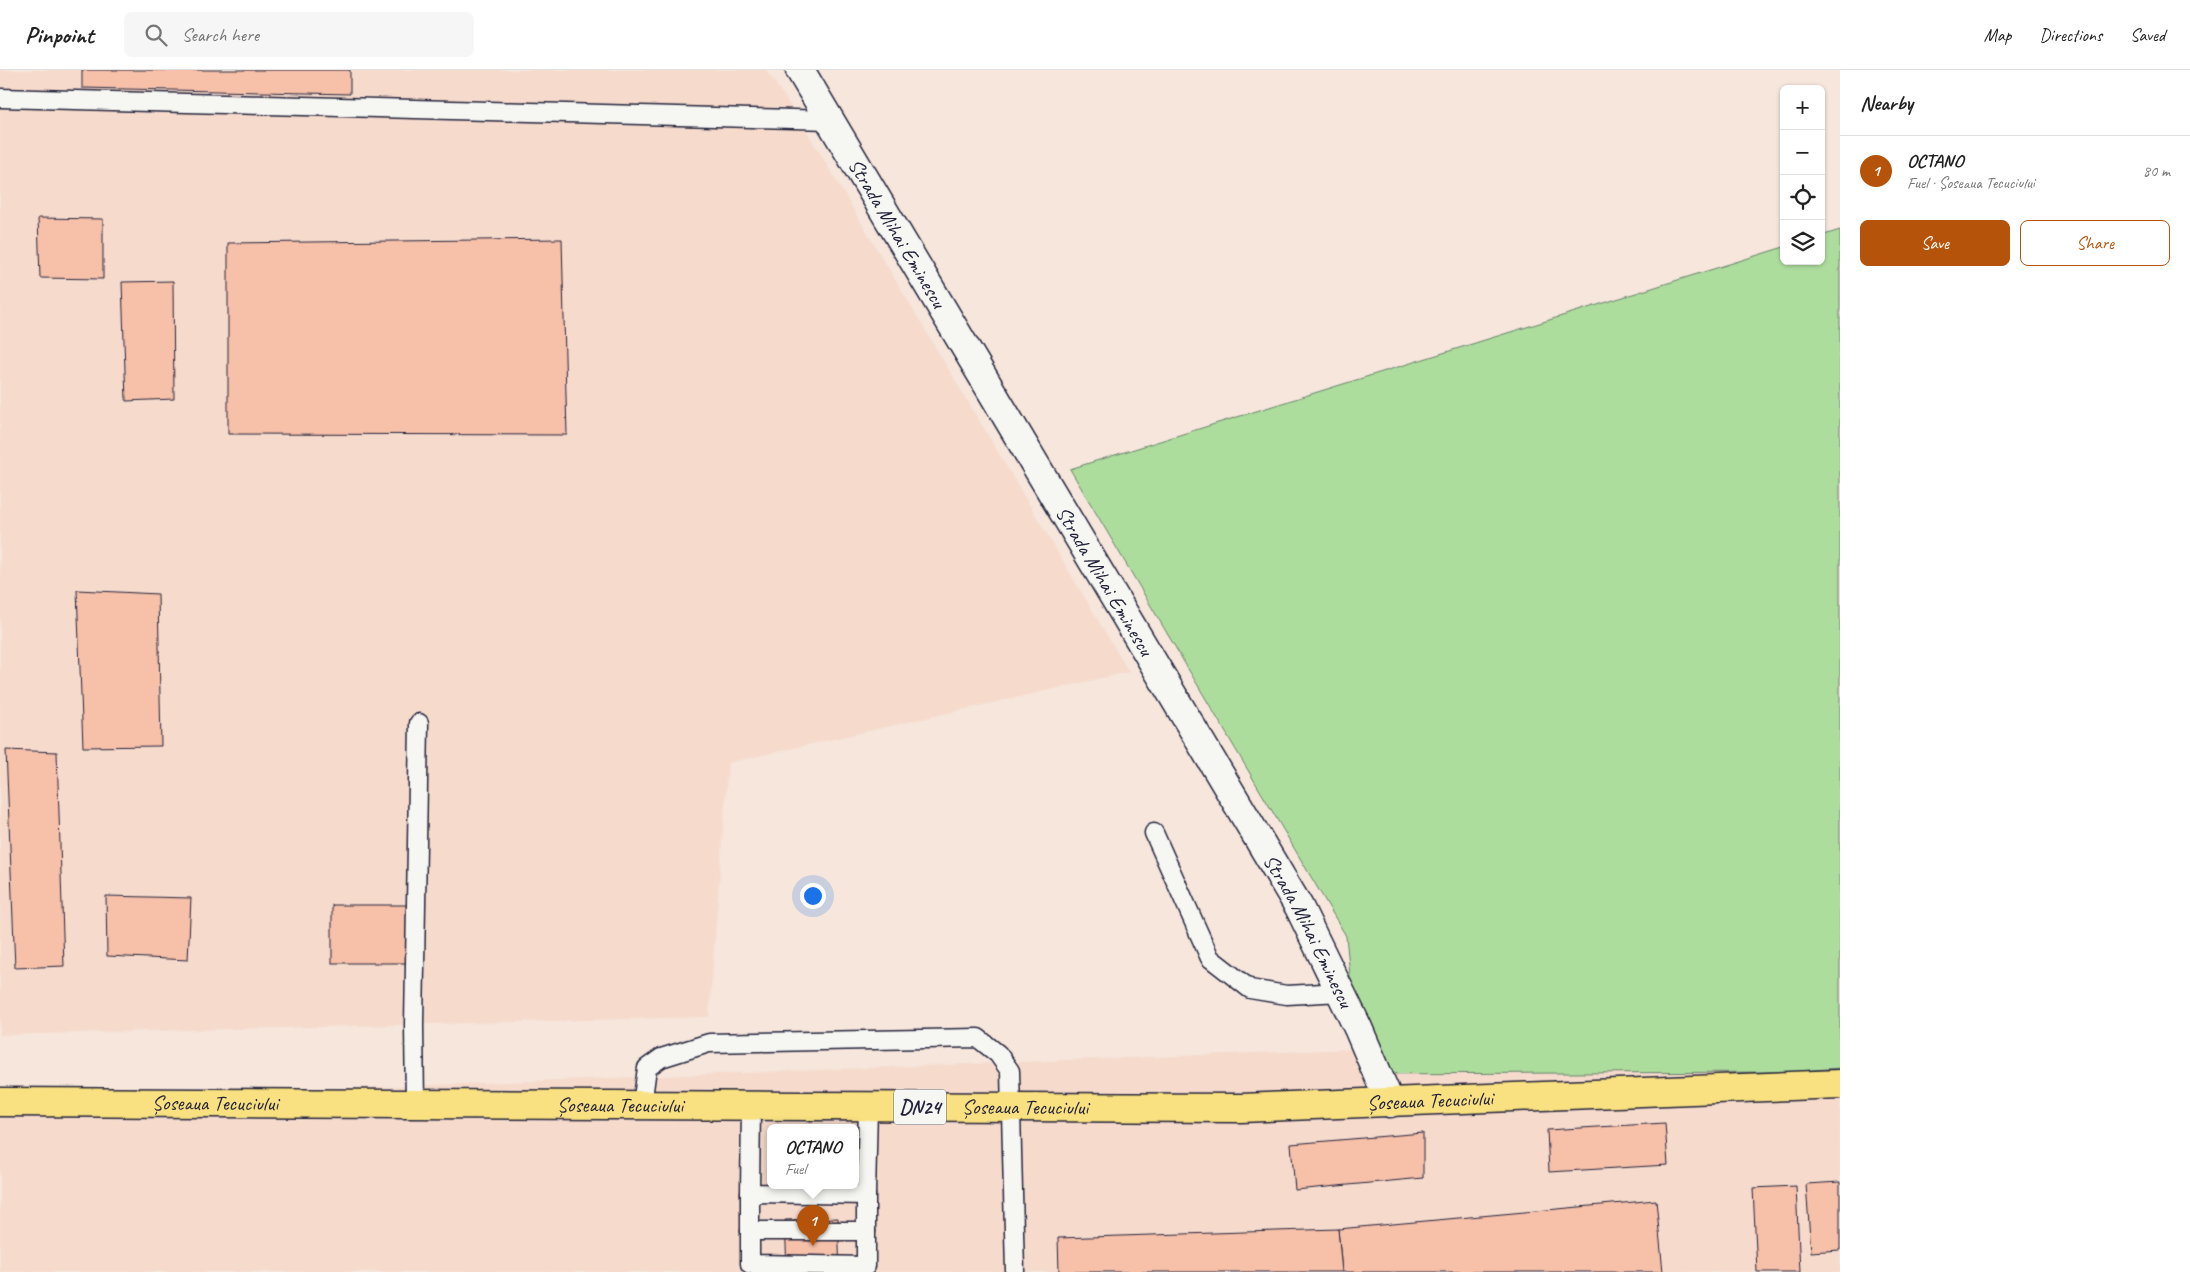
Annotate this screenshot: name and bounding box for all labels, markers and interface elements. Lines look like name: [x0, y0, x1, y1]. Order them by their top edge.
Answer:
search box: [124, 12, 474, 57]
text: Pinpoint: [25, 20, 94, 50]
icon: search: [142, 21, 170, 49]
text: Search here: [182, 23, 259, 47]
text: Map: [1984, 24, 2011, 46]
text: Directions: [2039, 24, 2102, 46]
text: Saved: [2130, 24, 2165, 46]
map controls: [1780, 85, 1825, 265]
button: +: [1780, 85, 1825, 130]
text: Nearby: [1860, 90, 1913, 116]
button: −: [1780, 130, 1825, 175]
text: OCTANO: [1907, 149, 1963, 173]
street label: Strada Mihai Eminescu: [843, 154, 953, 314]
text: 1: [1872, 161, 1880, 181]
text: 80 m: [2143, 161, 2170, 181]
text: Fuel · Șoseaua Tecuciului: [1907, 173, 2035, 193]
button: locate: [1780, 175, 1825, 220]
button: layers: [1780, 220, 1825, 265]
button: Save: [1860, 220, 2010, 266]
button: Share: [2020, 220, 2170, 266]
street label: Strada Mihai Eminescu: [1050, 502, 1160, 662]
street label: Strada Mihai Eminescu: [1257, 849, 1360, 1013]
your location: [800, 883, 826, 909]
street label: Șoseaua Tecuciului: [1366, 1085, 1497, 1116]
street label: Șoseaua Tecuciului: [152, 1090, 281, 1116]
road number: DN24: [894, 1090, 946, 1124]
street label: Șoseaua Tecuciului: [557, 1092, 686, 1118]
street label: Șoseaua Tecuciului: [962, 1094, 1091, 1120]
popup: [767, 1124, 859, 1189]
text: OCTANO: [785, 1135, 841, 1159]
text: Fuel: [785, 1159, 806, 1179]
pin: 1: [797, 1205, 829, 1246]

